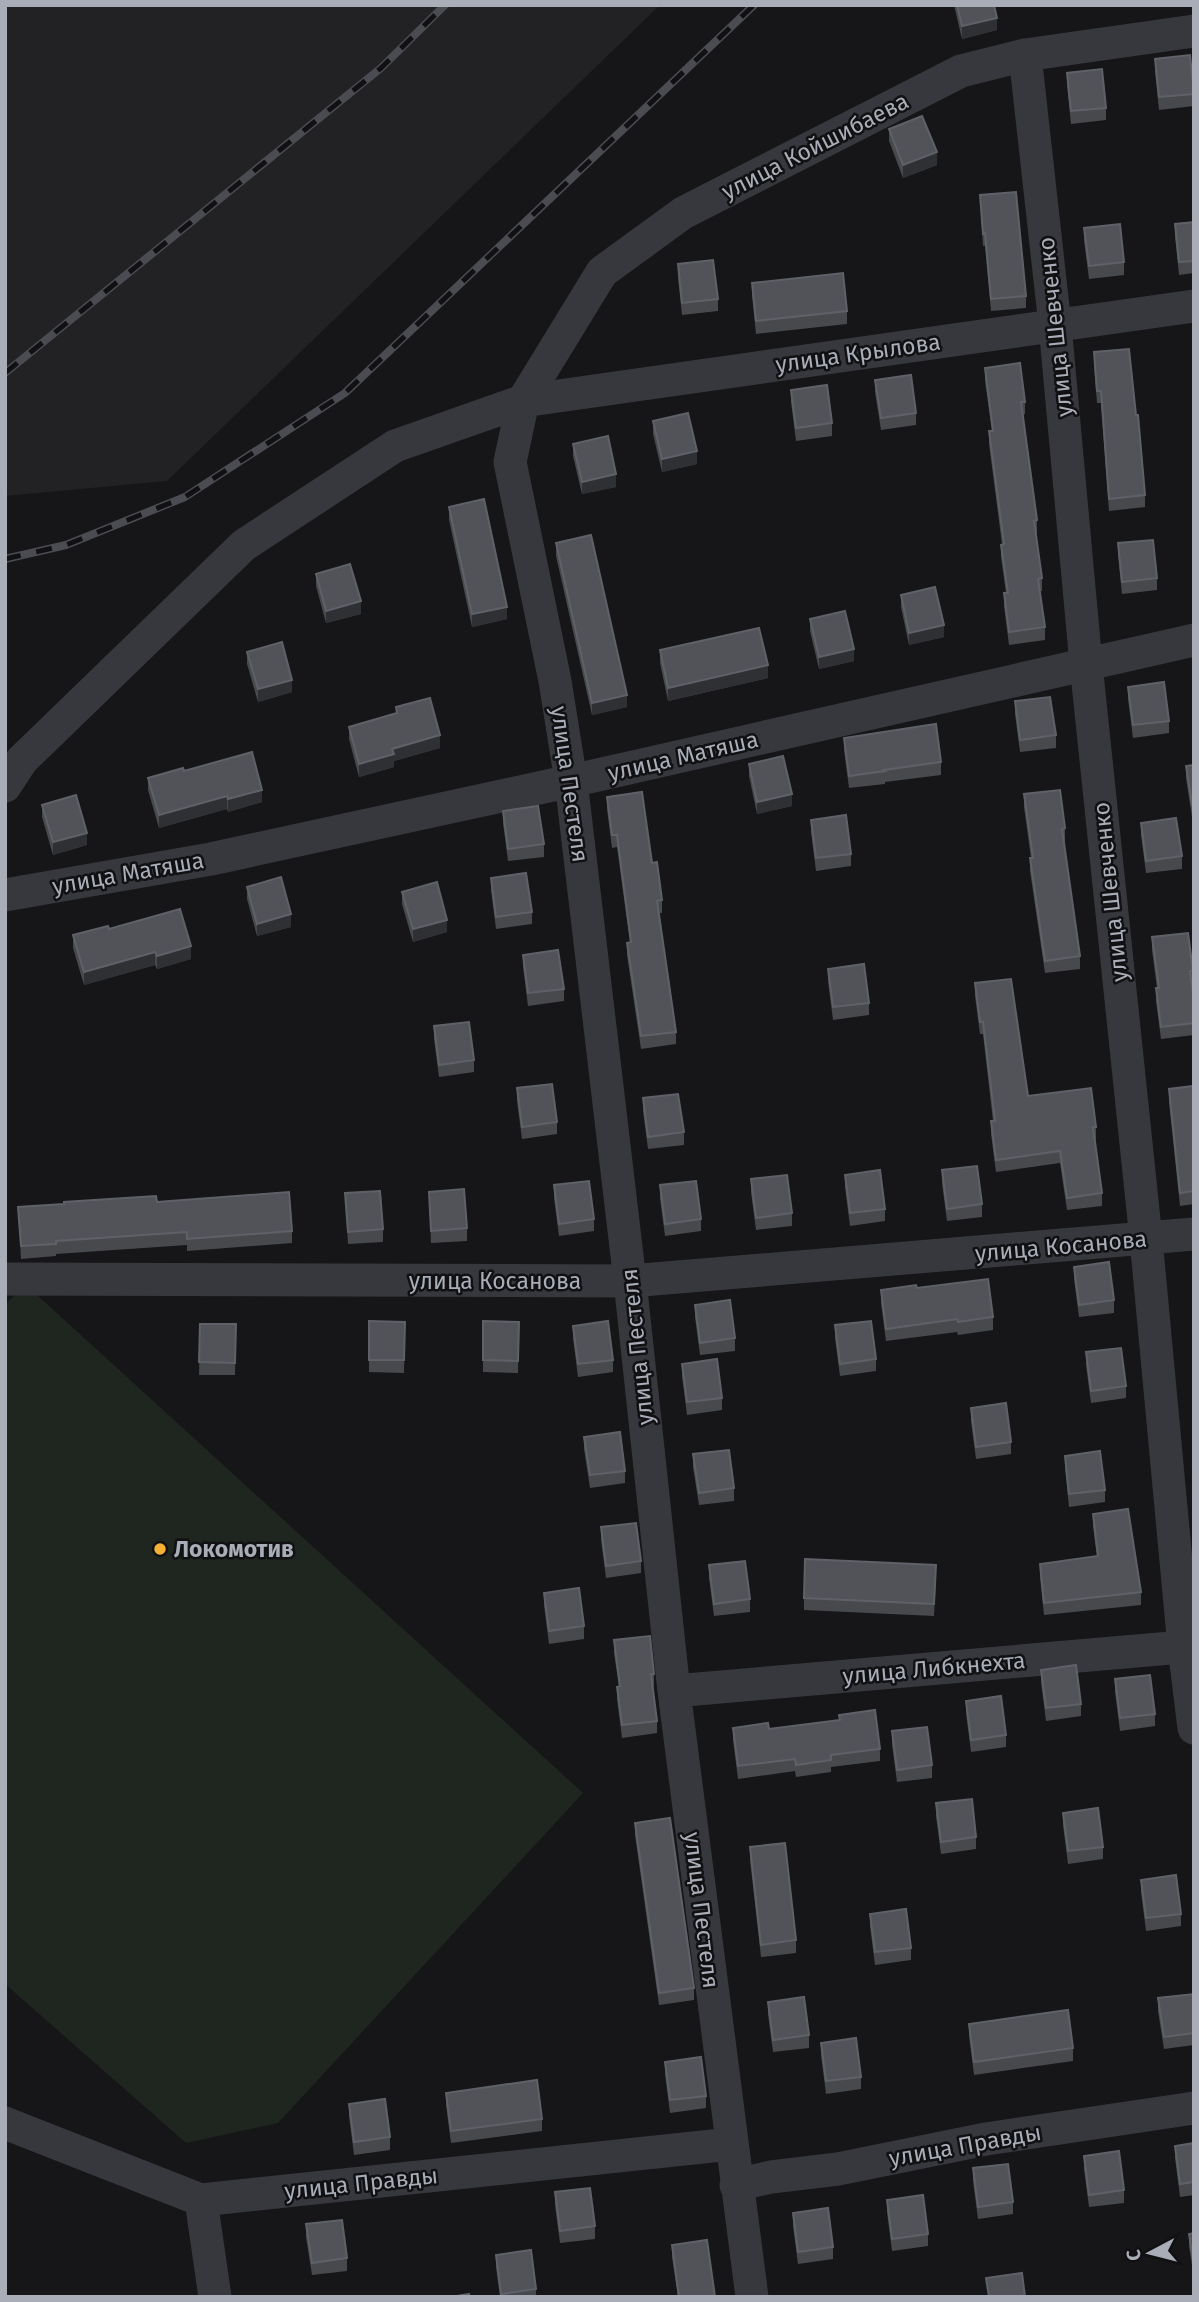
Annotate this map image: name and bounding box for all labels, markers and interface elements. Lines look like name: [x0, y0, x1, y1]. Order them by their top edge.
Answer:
street label: улица Койшибаева: [717, 87, 913, 205]
street label: улица Шевченко: [1032, 236, 1078, 418]
street label: улица Крылова: [774, 328, 942, 378]
street label: улица Пестеля: [545, 704, 595, 864]
street label: улица Матяша: [605, 725, 761, 787]
street label: улица Шевченко: [1087, 801, 1133, 983]
street label: улица Матяша: [50, 846, 206, 900]
street label: улица Косанова: [974, 1225, 1148, 1267]
street label: улица Косанова: [409, 1267, 581, 1295]
street label: улица Пестеля: [615, 1267, 659, 1427]
place label: Локомотив: [174, 1535, 294, 1563]
marker: Локомотив: [152, 1541, 168, 1557]
street label: улица Либкнехта: [841, 1646, 1027, 1690]
street label: улица Пестеля: [679, 1830, 725, 1990]
street label: улица Правды: [887, 2118, 1043, 2172]
street label: улица Правды: [283, 2161, 439, 2205]
north arrow: [1115, 2218, 1185, 2288]
text: С: [1122, 2248, 1146, 2262]

